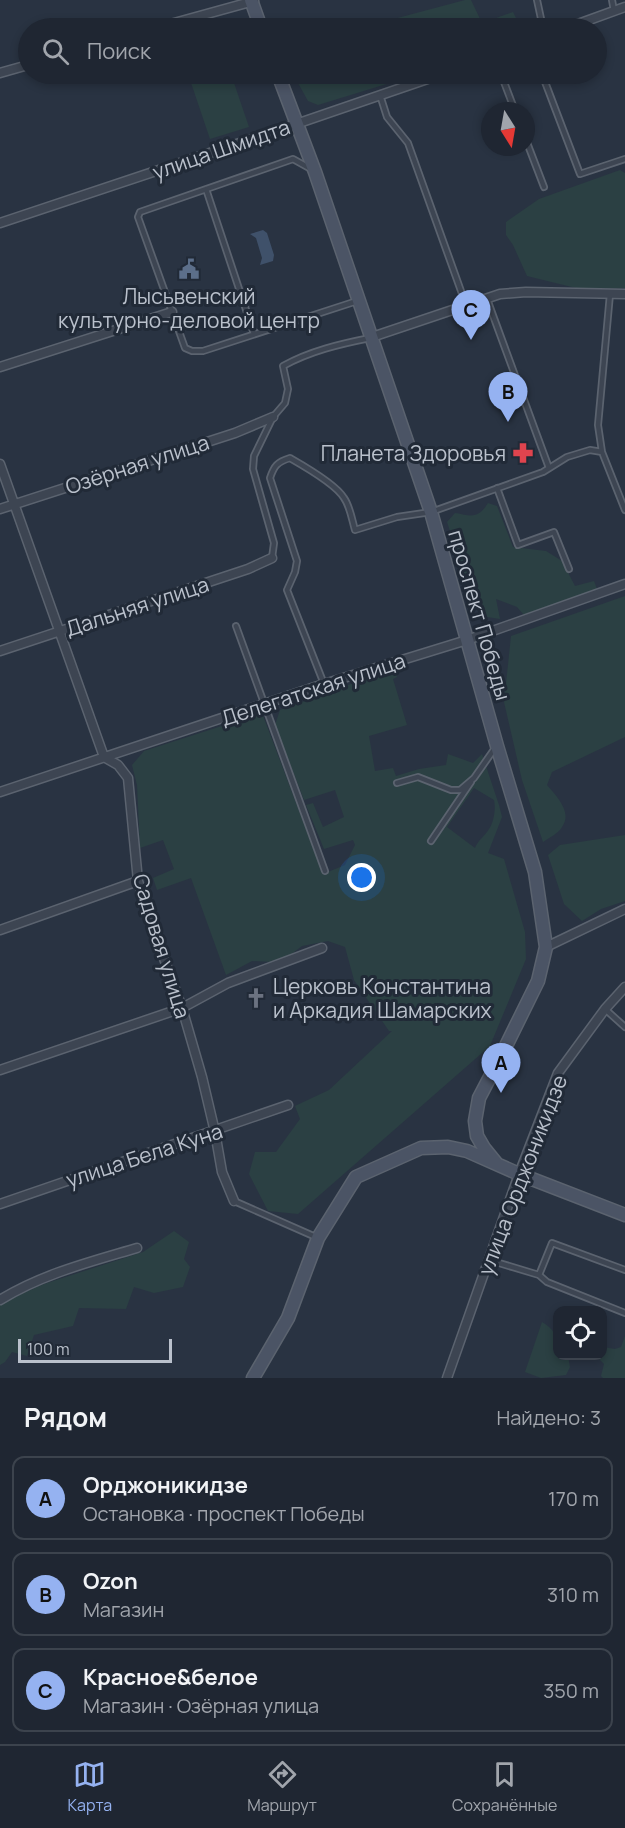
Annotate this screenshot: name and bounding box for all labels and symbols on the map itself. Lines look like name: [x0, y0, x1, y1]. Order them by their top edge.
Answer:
north arrow: [481, 102, 535, 156]
street label: улица Шмидта: [149, 112, 293, 186]
public building icon: Лысьвенский культурно-деловой центр: [177, 257, 201, 281]
place label: Лысьвенский культурно-деловой центр: [58, 282, 320, 334]
pin: C: [452, 290, 490, 340]
pin: B: [488, 372, 528, 422]
street label: Озёрная улица: [62, 428, 212, 500]
place label: Планета Здоровья: [321, 439, 506, 467]
pharmacy icon: Планета Здоровья: [511, 441, 535, 465]
street label: проспект Победы: [442, 527, 518, 703]
street label: Дальняя улица: [62, 570, 212, 642]
street label: Делегатская улица: [217, 646, 409, 732]
your location: [347, 863, 376, 892]
street label: Садовая улица: [127, 870, 197, 1022]
place label: Церковь Константина и Аркадия Шамарских: [273, 972, 492, 1024]
church icon: Церковь Константина и Аркадия Шамарских: [244, 986, 268, 1010]
pin: A: [482, 1044, 520, 1093]
street label: улица Орджоникидзе: [471, 1071, 573, 1279]
street label: улица Бела Куна: [62, 1116, 226, 1194]
scale bar: [18, 1336, 172, 1364]

